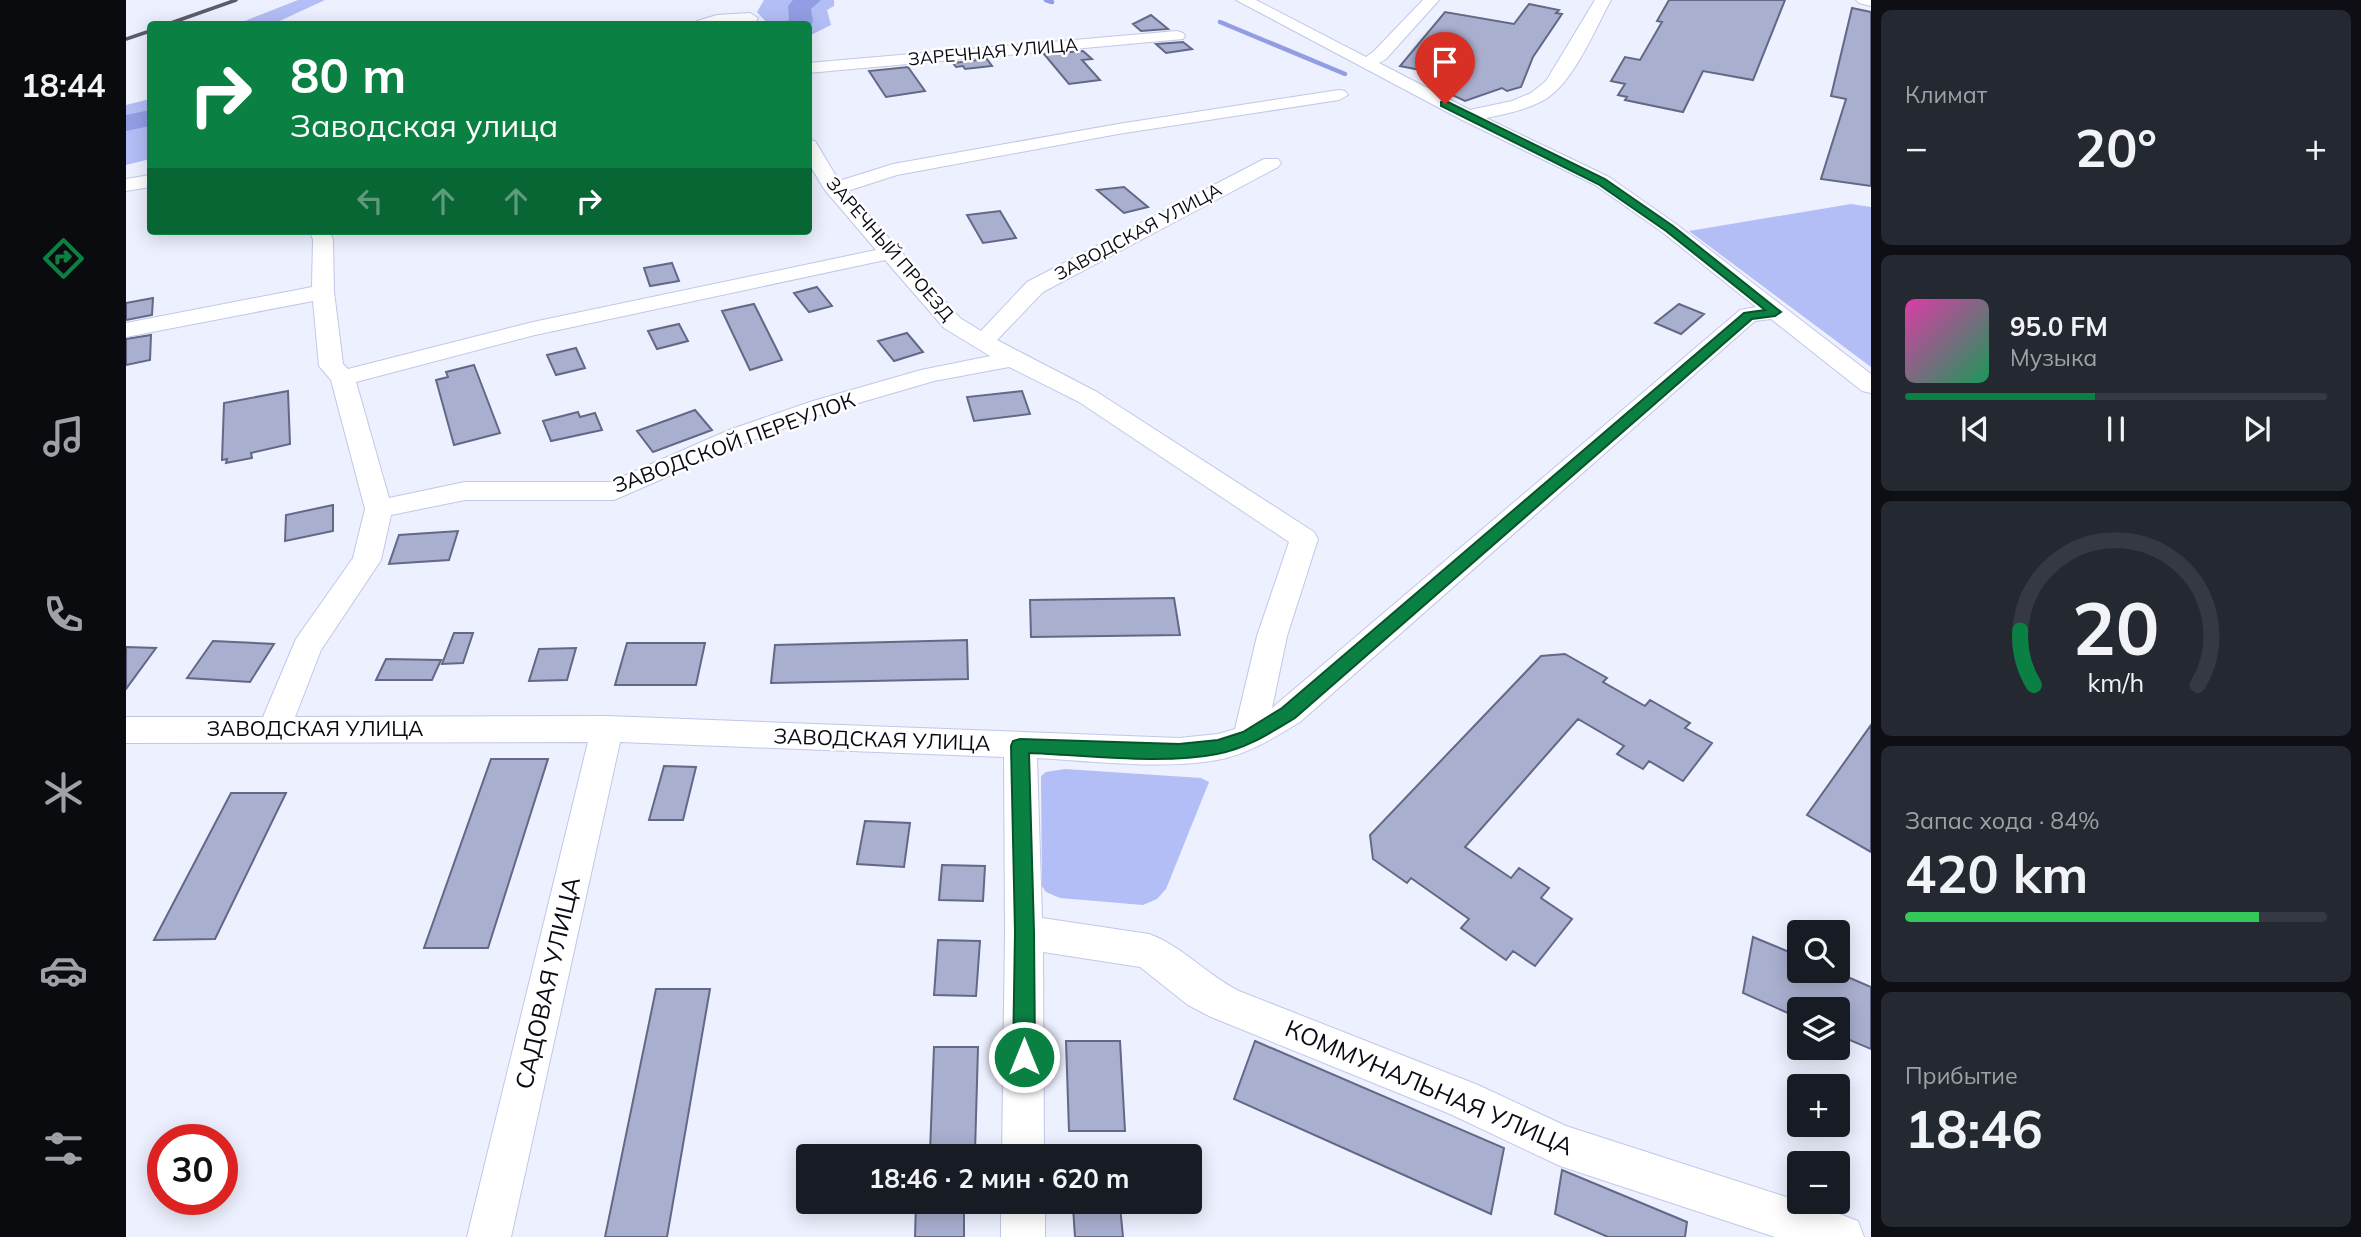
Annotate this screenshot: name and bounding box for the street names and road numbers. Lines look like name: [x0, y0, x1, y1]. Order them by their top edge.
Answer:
street label: ЗАРЕЧНАЯ УЛИЦА: [907, 33, 1079, 70]
street label: ЗАРЕЧНЫЙ ПРОЕЗД: [822, 172, 960, 326]
street label: ЗАВОДСКАЯ УЛИЦА: [1050, 178, 1225, 285]
street label: ЗАВОДСКОЙ ПЕРЕУЛОК: [609, 386, 858, 498]
street label: ЗАВОДСКАЯ УЛИЦА: [207, 715, 424, 741]
street label: ЗАВОДСКАЯ УЛИЦА: [773, 722, 991, 756]
street label: САДОВАЯ УЛИЦА: [508, 873, 586, 1092]
street label: КОММУНАЛЬНАЯ УЛИЦА: [1281, 1013, 1578, 1162]

